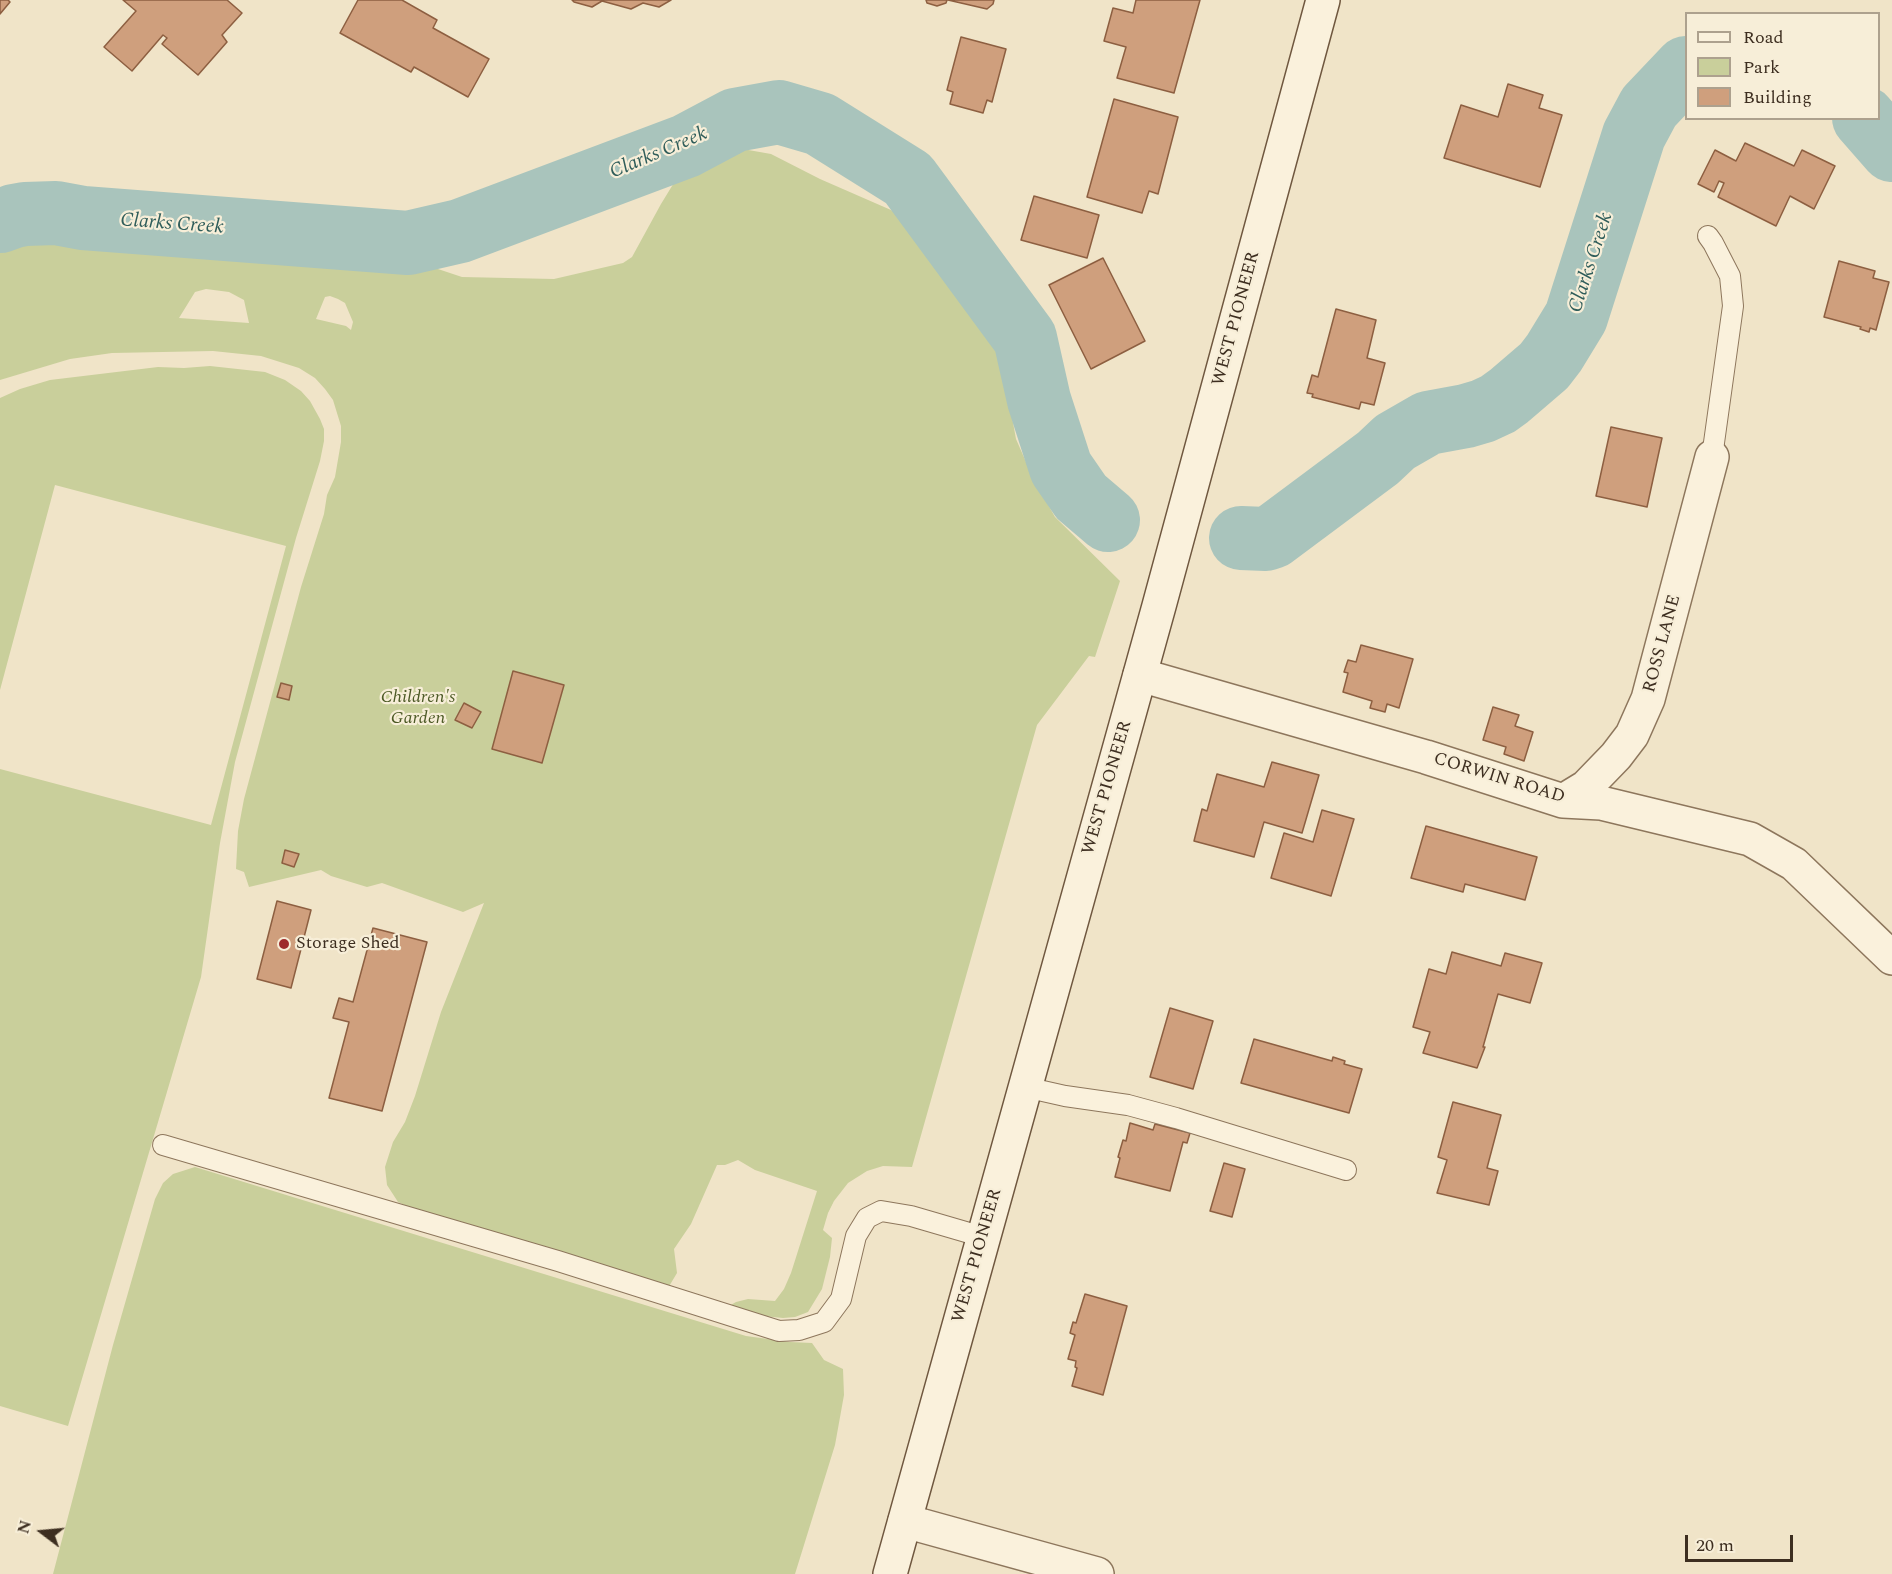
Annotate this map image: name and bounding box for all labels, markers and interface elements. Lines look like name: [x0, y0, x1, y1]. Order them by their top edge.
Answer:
legend: [1685, 12, 1880, 120]
text: Road: [1743, 24, 1784, 51]
text: Park: [1743, 54, 1780, 81]
text: Building: [1743, 84, 1812, 111]
water label: Clarks Creek: [607, 123, 711, 185]
water label: Clarks Creek: [119, 209, 225, 241]
water label: Clarks Creek: [1565, 210, 1619, 316]
street label: WEST PIONEER: [1209, 249, 1265, 389]
street label: ROSS LANE: [1640, 593, 1686, 695]
park label: Children's Garden: [381, 687, 455, 730]
street label: WEST PIONEER: [1079, 719, 1137, 857]
street label: CORWIN ROAD: [1431, 749, 1567, 809]
place label: Storage Shed: [296, 933, 400, 955]
marker: Storage Shed: [277, 937, 291, 951]
street label: WEST PIONEER: [949, 1187, 1007, 1325]
north arrow: [12, 1502, 72, 1562]
text: N: [11, 1517, 38, 1537]
scale bar: [1688, 1523, 1796, 1561]
text: 20 m: [1696, 1532, 1734, 1559]

